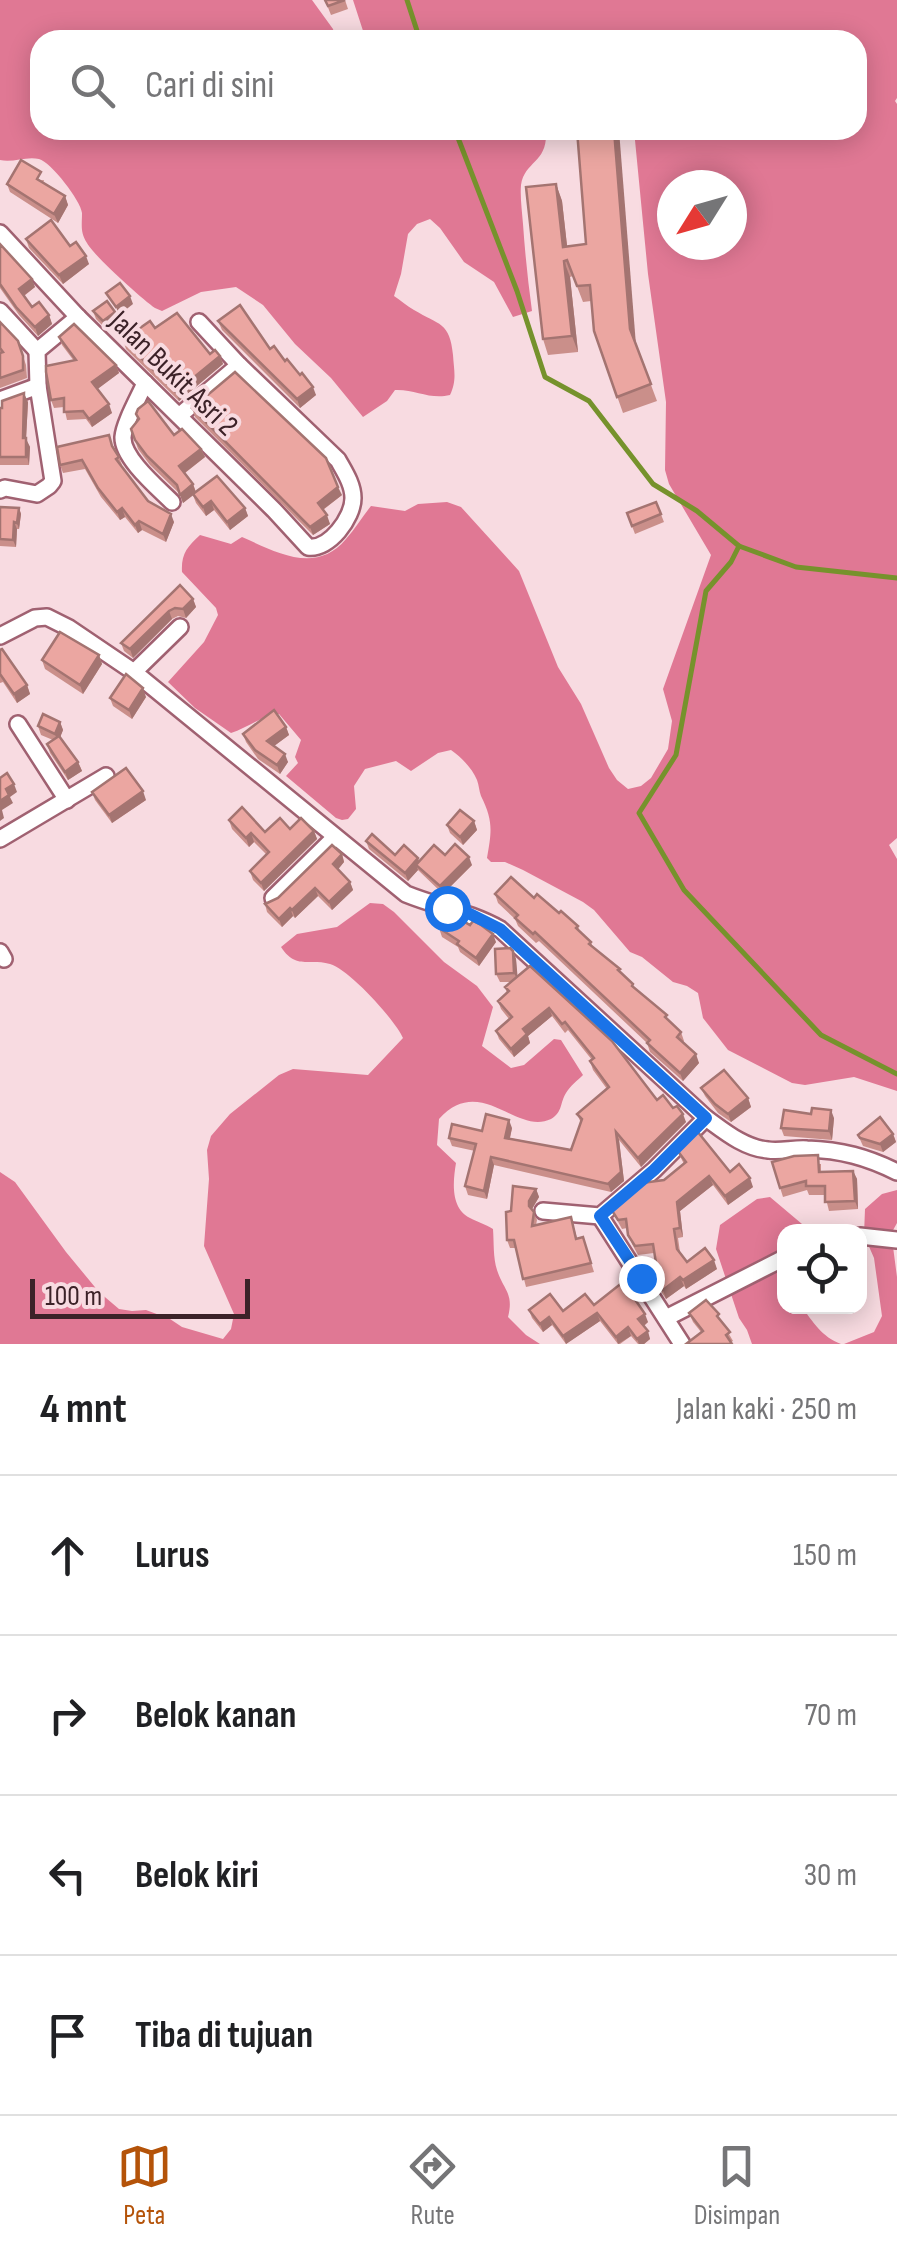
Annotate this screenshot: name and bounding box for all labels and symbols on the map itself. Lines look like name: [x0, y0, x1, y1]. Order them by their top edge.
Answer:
north arrow: [657, 170, 747, 260]
street label: Jalan Bukit Asri 2: [101, 303, 245, 444]
route start: [425, 886, 471, 932]
route end: [619, 1256, 665, 1302]
scale bar: [30, 1274, 250, 1318]

